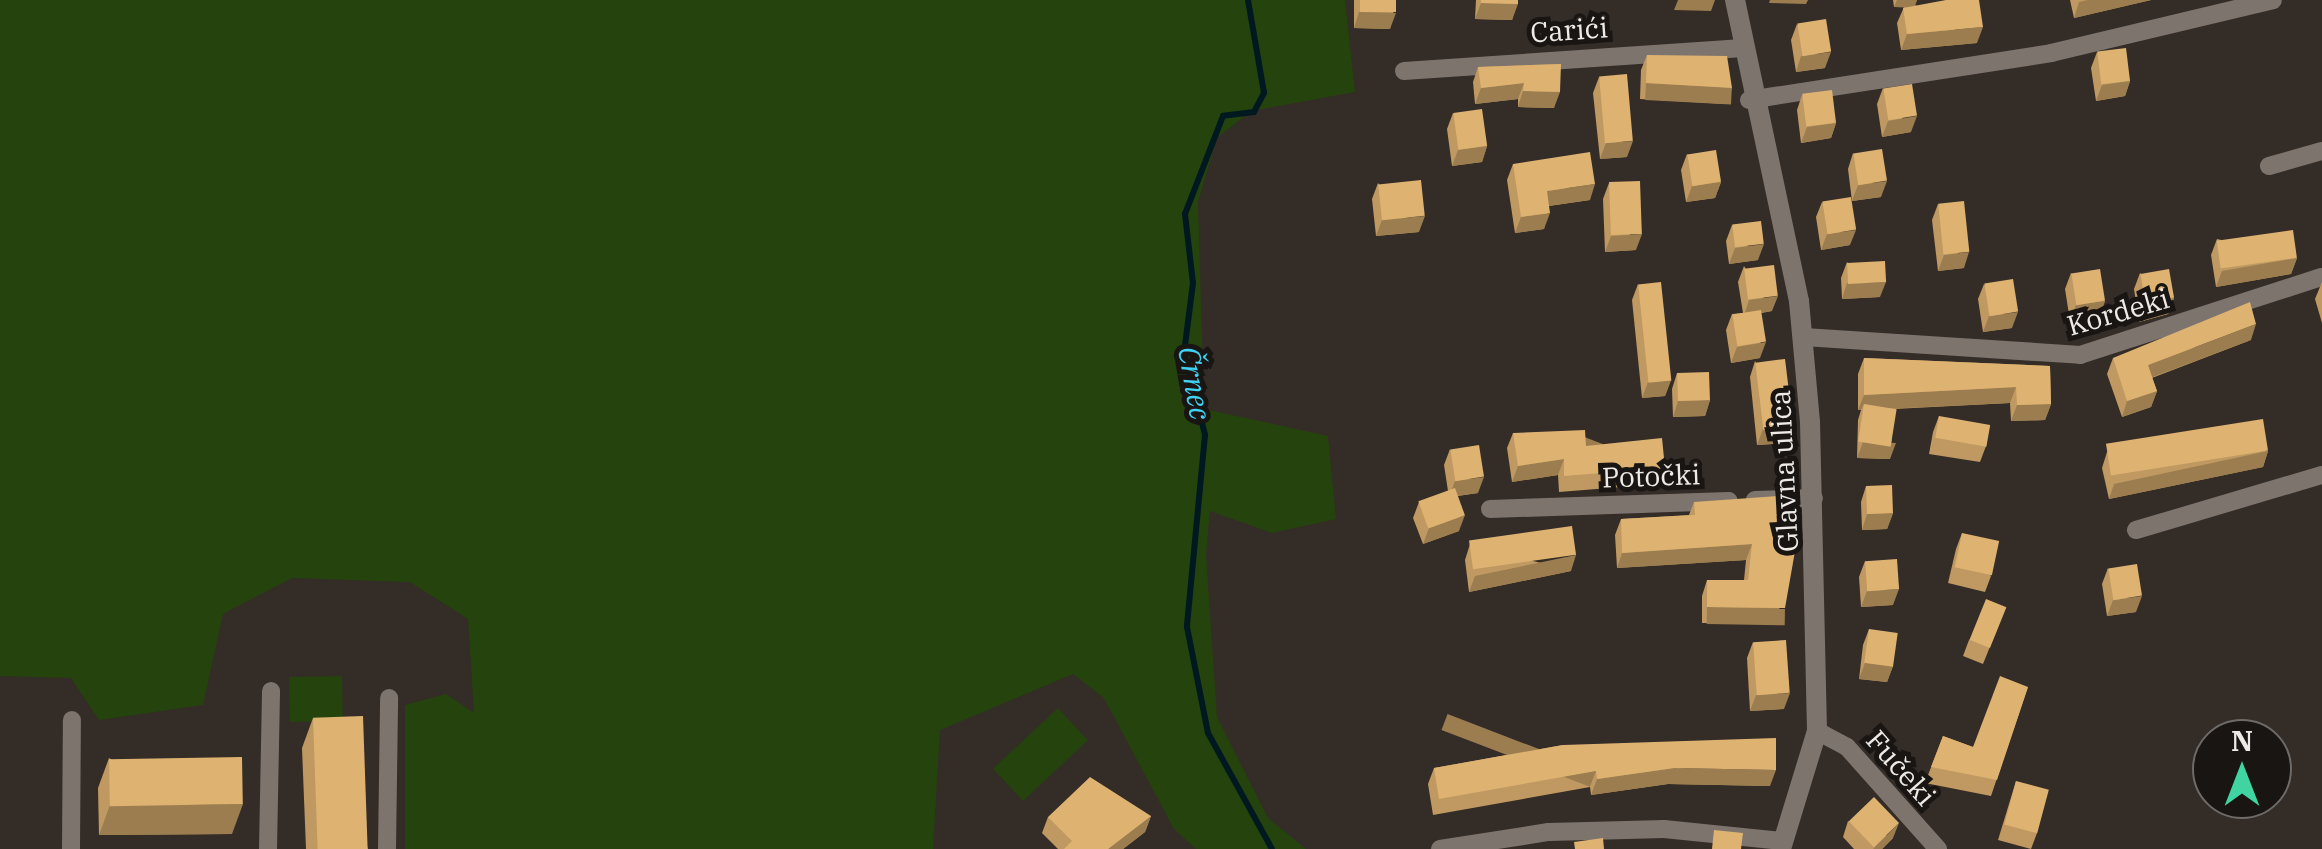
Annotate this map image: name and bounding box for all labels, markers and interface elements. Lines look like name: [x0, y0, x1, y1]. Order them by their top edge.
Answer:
street label: Carići: [1529, 11, 1609, 49]
street label: Kordeki: [2063, 281, 2173, 343]
water label: Črnec: [1171, 343, 1219, 423]
street label: Glavna ulica: [1763, 389, 1805, 553]
street label: Potočki: [1601, 457, 1701, 495]
north arrow: [2192, 719, 2292, 819]
text: N: [2231, 722, 2253, 759]
street label: Fučeki: [1859, 724, 1943, 812]

